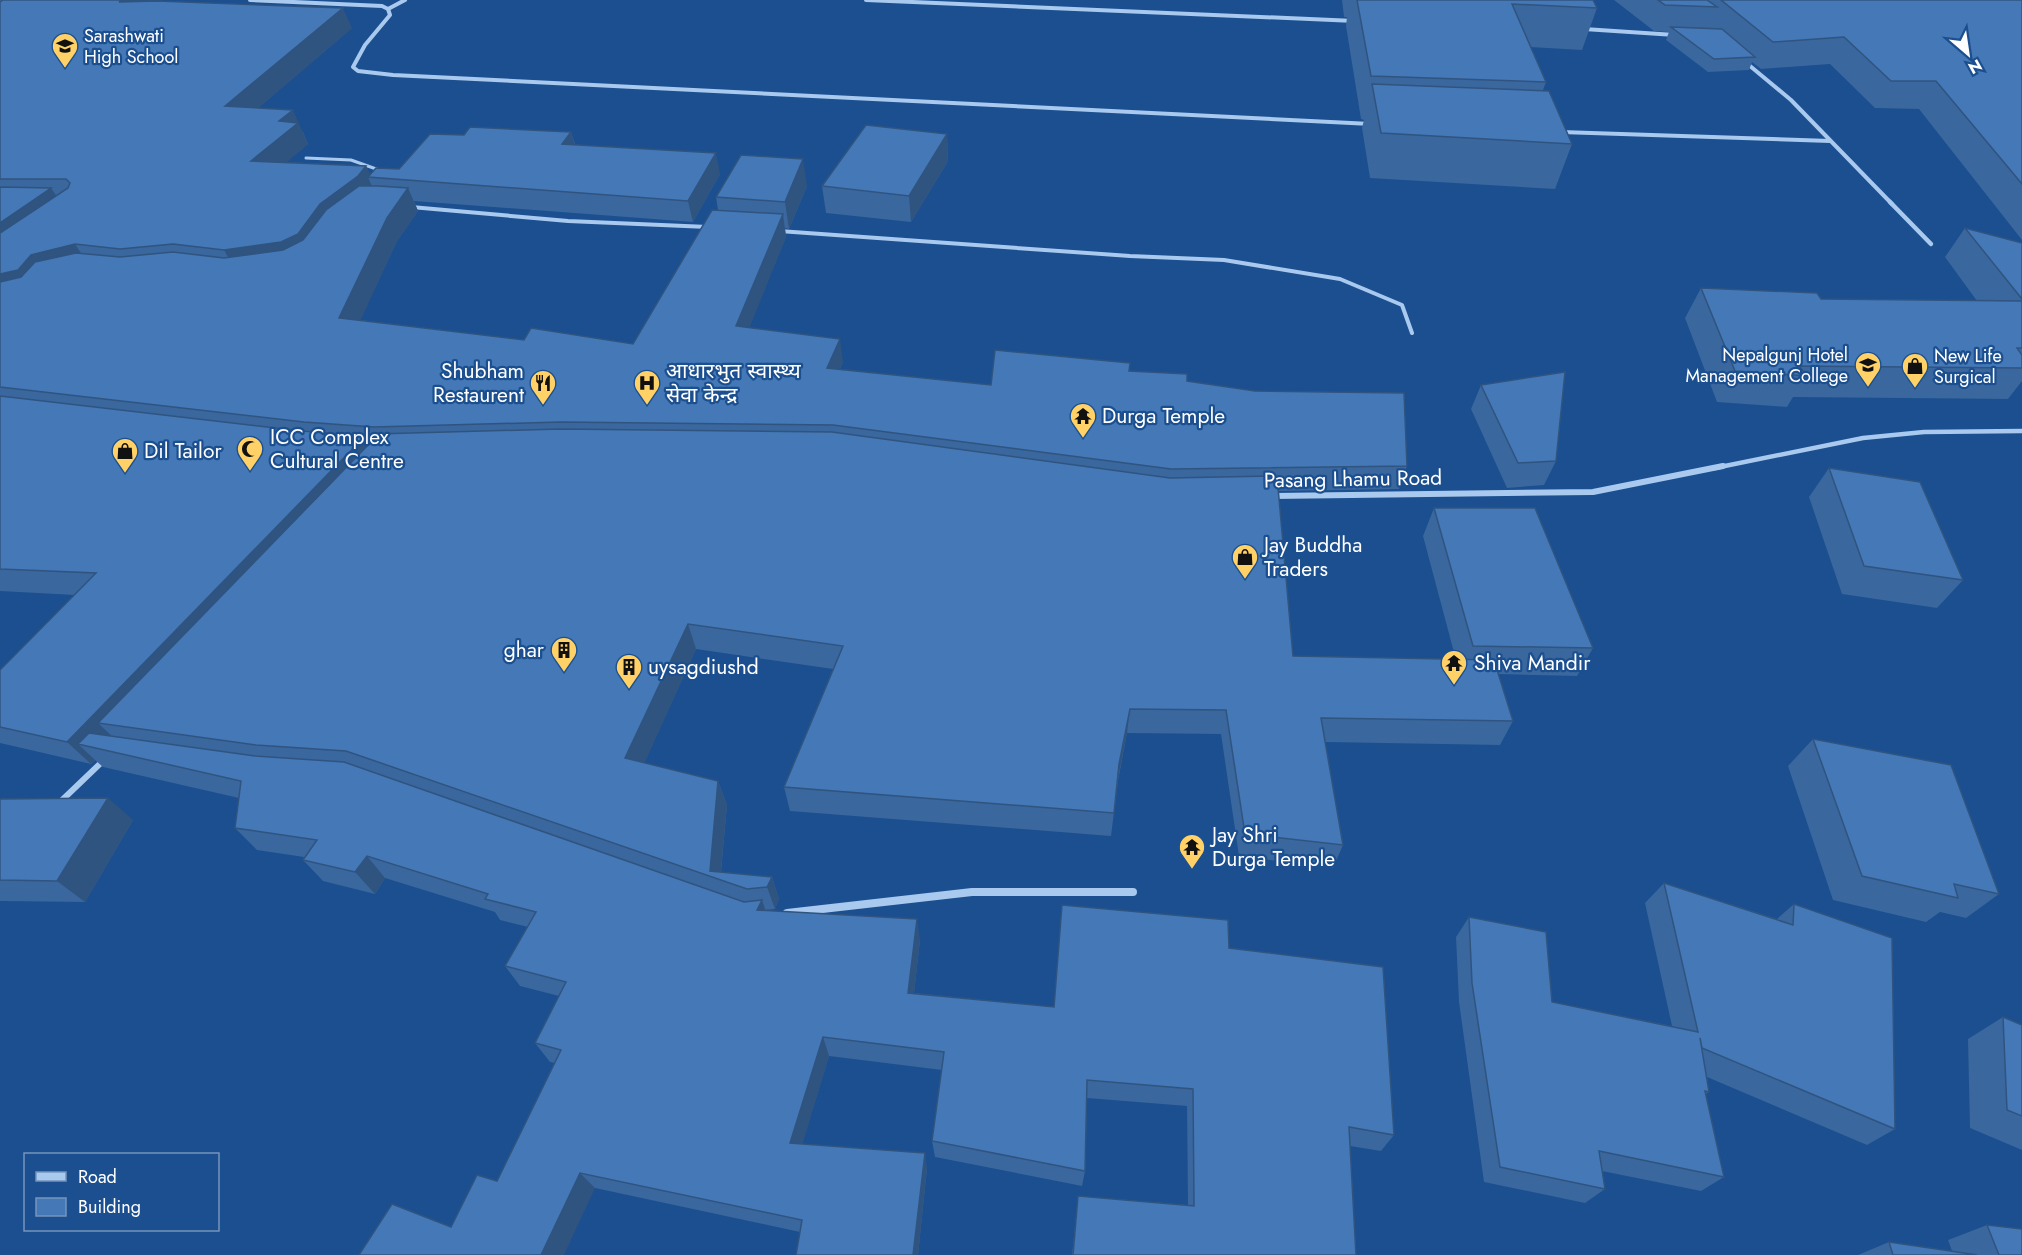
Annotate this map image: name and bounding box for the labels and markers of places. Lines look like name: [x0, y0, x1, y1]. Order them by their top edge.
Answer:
place label: Sarashwati High School: [84, 23, 178, 70]
school or university icon: Sarashwati High School: [50, 31, 80, 69]
place label: Nepalgunj Hotel Management College: [1685, 342, 1848, 389]
place label: New Life Surgical: [1934, 343, 2002, 390]
school or university icon: Nepalgunj Hotel Management College: [1853, 350, 1883, 388]
shop icon: New Life Surgical: [1900, 351, 1930, 389]
place label: Shubham Restaurent: [433, 356, 524, 410]
place label: आधारभुत स्वास्थ्य सेवा केन्द्र: [666, 356, 802, 410]
restaurant icon: Shubham Restaurent: [528, 368, 558, 406]
hospital icon: आधारभुत स्वास्थ्य सेवा केन्द्र: [632, 368, 662, 406]
temple icon: Durga Temple: [1068, 401, 1098, 439]
place label: Durga Temple: [1102, 401, 1225, 431]
place label: ICC Complex Cultural Centre: [270, 422, 404, 476]
mosque icon: ICC Complex Cultural Centre: [235, 434, 265, 472]
shop icon: Dil Tailor: [110, 436, 140, 474]
place label: Dil Tailor: [144, 436, 222, 466]
place label: Jay Buddha Traders: [1261, 530, 1362, 584]
shop icon: Jay Buddha Traders: [1230, 542, 1260, 580]
place label: ghar: [504, 635, 545, 665]
building icon: ghar: [549, 635, 579, 673]
temple icon: Shiva Mandir: [1439, 648, 1469, 686]
place label: Shiva Mandir: [1474, 648, 1591, 678]
building icon: uysagdiushd: [614, 652, 644, 690]
place label: uysagdiushd: [648, 652, 759, 682]
place label: Jay Shri Durga Temple: [1209, 820, 1335, 874]
temple icon: Jay Shri Durga Temple: [1177, 832, 1207, 870]

